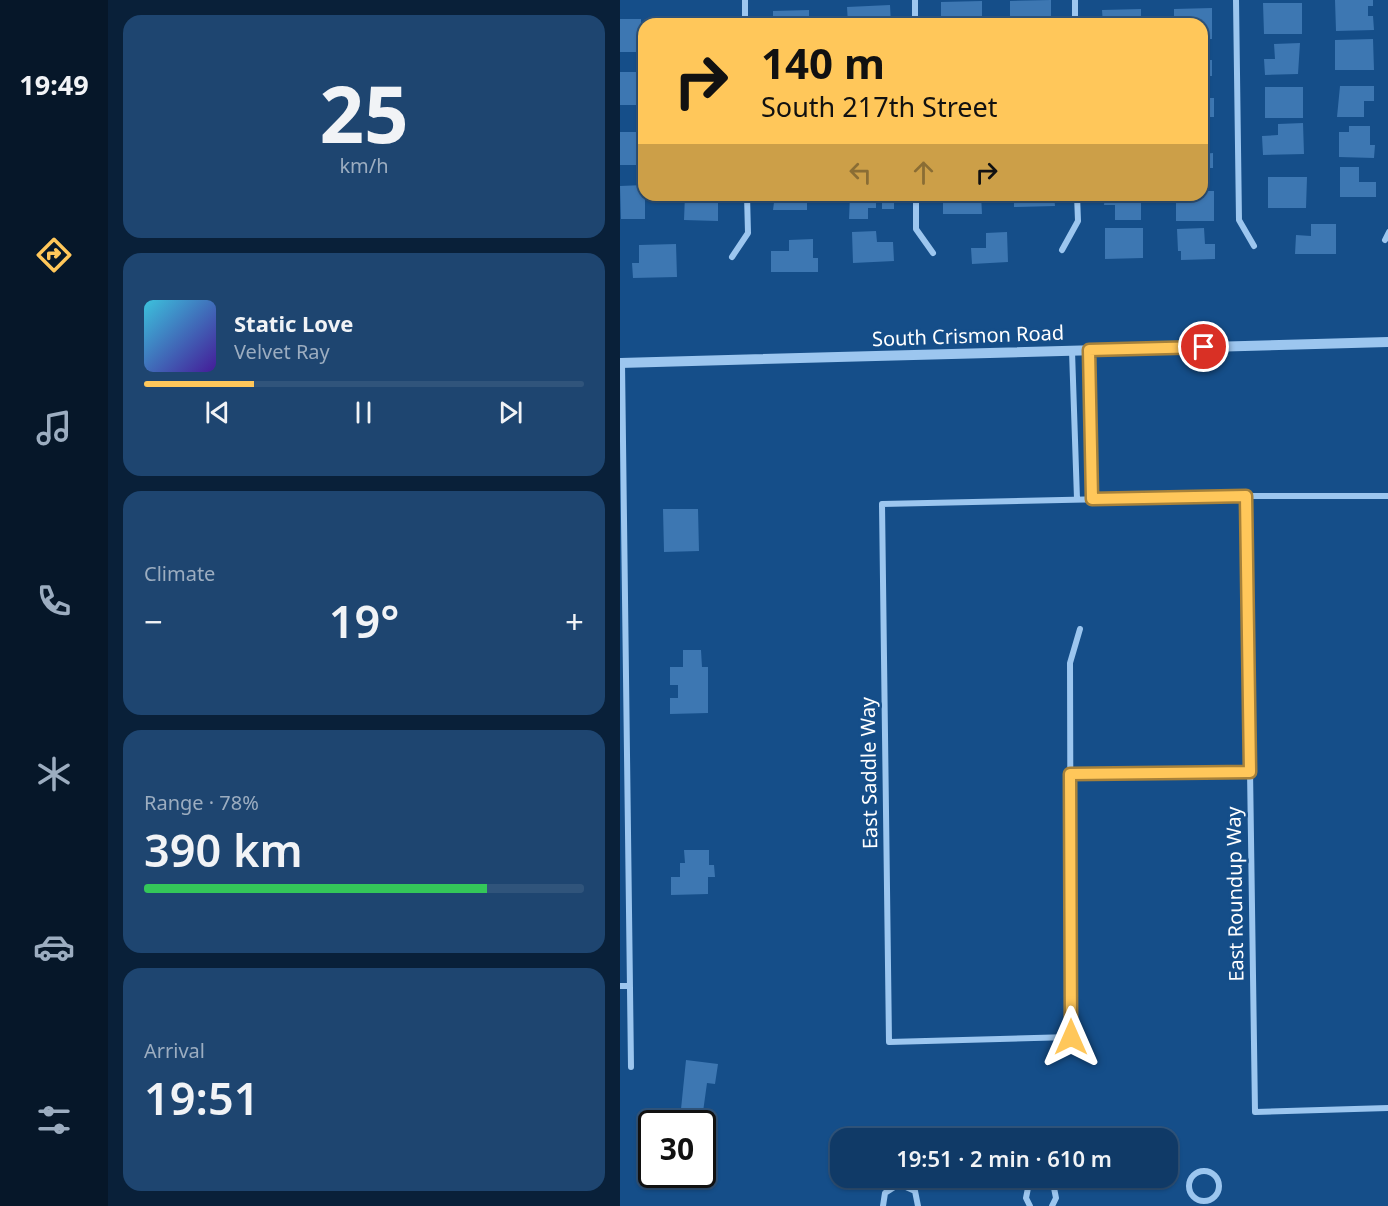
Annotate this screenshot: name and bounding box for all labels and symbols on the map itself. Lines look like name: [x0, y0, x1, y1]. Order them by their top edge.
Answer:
street label: South Crismon Road: [871, 319, 1065, 352]
pin: [1178, 321, 1229, 372]
street label: East Saddle Way: [854, 696, 883, 849]
street label: East Roundup Way: [1219, 805, 1250, 982]
position arrow: [1039, 1005, 1103, 1069]
speed limit sign: 30: [638, 1110, 716, 1188]

